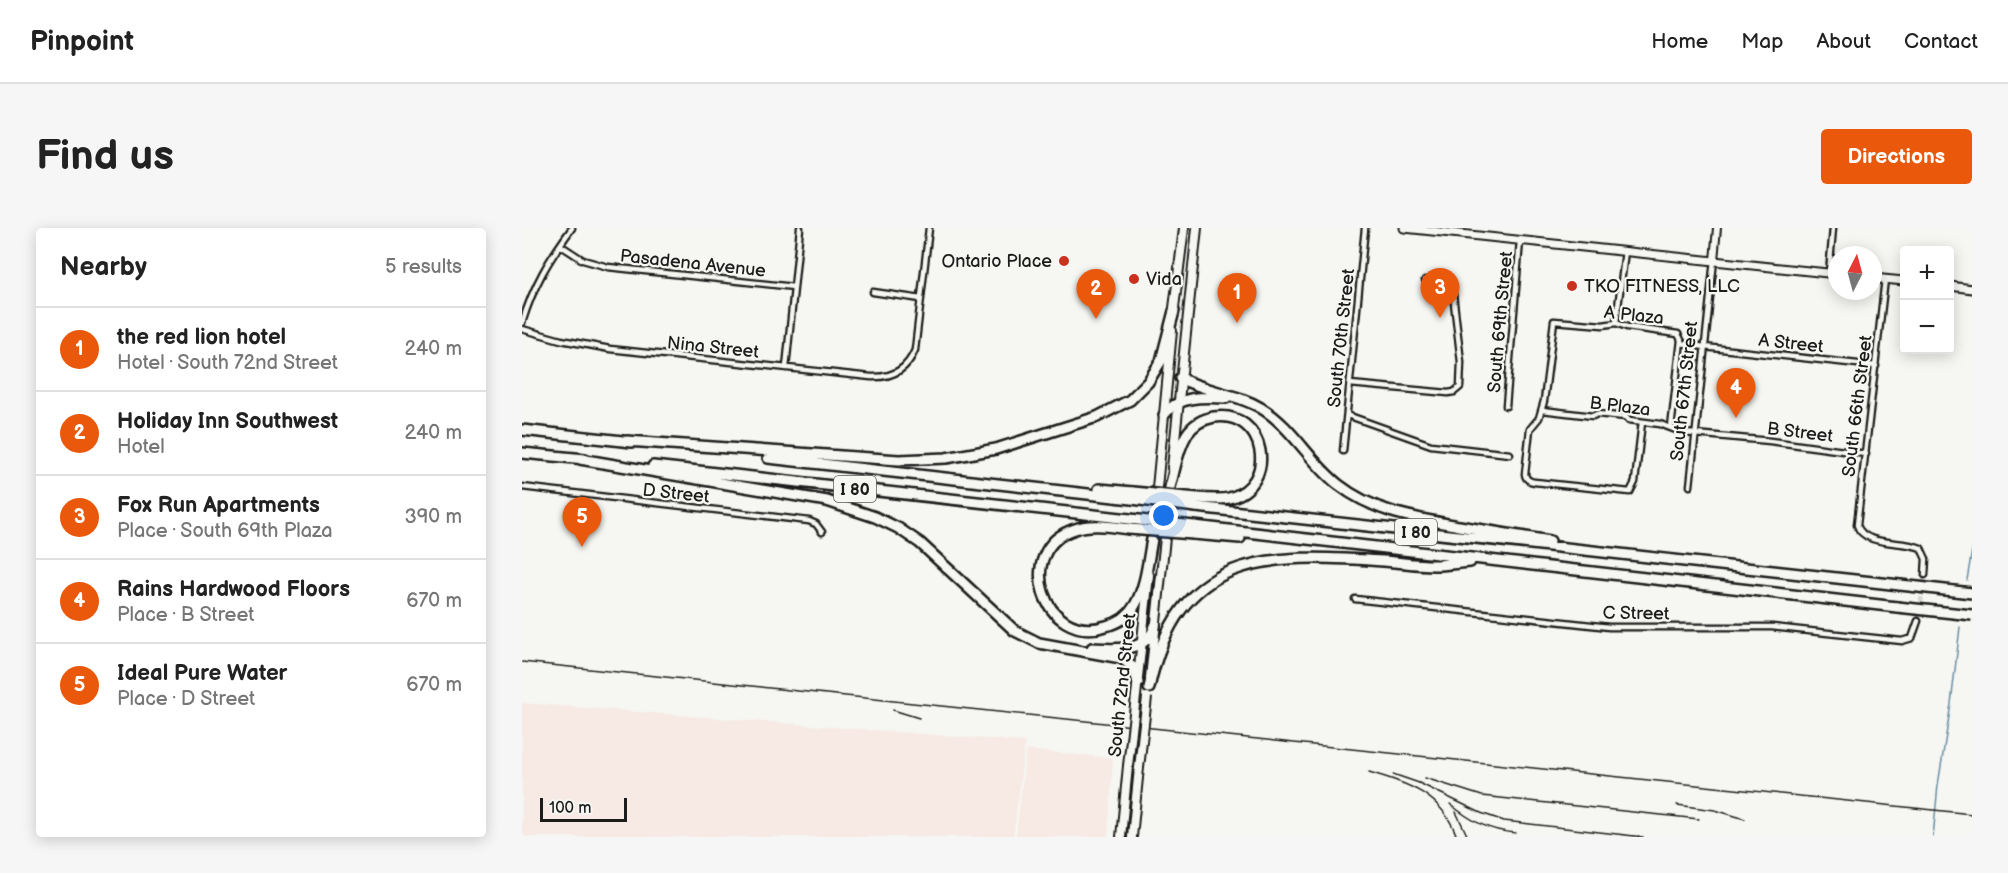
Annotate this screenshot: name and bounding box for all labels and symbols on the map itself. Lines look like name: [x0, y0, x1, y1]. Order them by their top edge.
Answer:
street label: Pasadena Avenue: [619, 245, 767, 282]
north arrow: [1828, 246, 1882, 300]
street label: South 69th Street: [1484, 250, 1517, 394]
place label: Ontario Place: [942, 251, 1052, 272]
marker: Ontario Place: [1057, 254, 1071, 268]
street label: South 70th Street: [1324, 267, 1359, 409]
pin: 3: [1420, 268, 1460, 318]
place label: Vida: [1146, 269, 1182, 290]
pin: 2: [1076, 270, 1116, 319]
marker: Vida: [1127, 272, 1141, 286]
pin: 1: [1218, 274, 1256, 323]
place label: TKO FITNESS, LLC: [1584, 276, 1740, 297]
marker: TKO FITNESS, LLC: [1565, 279, 1579, 293]
street label: A Plaza: [1603, 302, 1665, 329]
street label: South 67th Street: [1667, 320, 1702, 462]
street label: A Street: [1758, 330, 1825, 357]
street label: Nina Street: [666, 332, 760, 363]
street label: South 66th Street: [1838, 333, 1877, 478]
pin: 4: [1716, 368, 1756, 418]
street label: B Plaza: [1588, 392, 1652, 421]
street label: B Street: [1766, 418, 1835, 447]
road number: I 80: [834, 476, 876, 502]
street label: D Street: [642, 480, 711, 507]
pin: 5: [562, 498, 602, 547]
your location: [1149, 501, 1178, 530]
road number: I 80: [1395, 519, 1437, 545]
street label: C Street: [1602, 602, 1670, 625]
street label: South 72nd Street: [1104, 612, 1141, 758]
scale bar: [540, 795, 627, 822]

